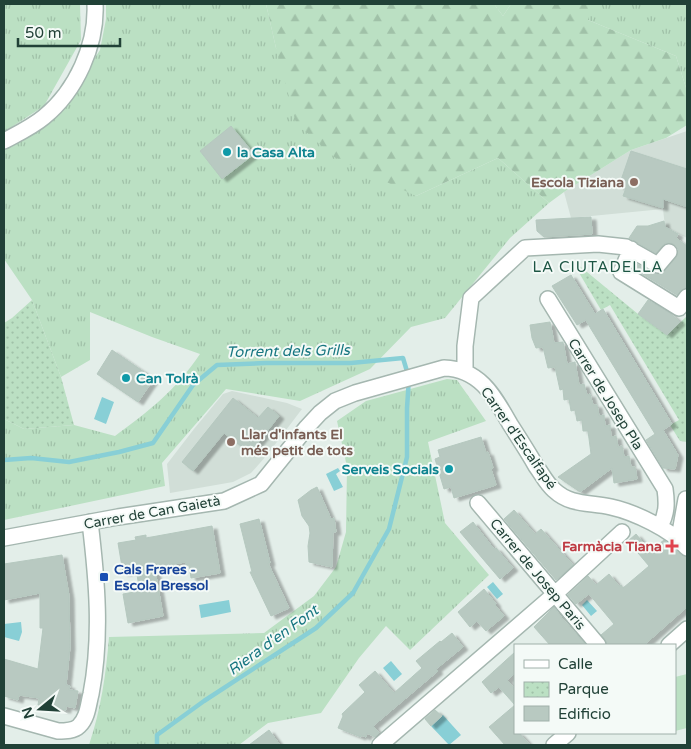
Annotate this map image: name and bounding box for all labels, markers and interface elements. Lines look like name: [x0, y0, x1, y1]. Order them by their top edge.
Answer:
scale bar: [18, 15, 120, 47]
text: 50 m: [25, 24, 62, 42]
place label: la Casa Alta: [237, 144, 315, 161]
marker: la Casa Alta: [221, 146, 233, 158]
place label: Escola Tiziana: [531, 174, 624, 191]
marker: Escola Tiziana: [628, 176, 640, 188]
district label: LA CIUTADELLA: [533, 258, 663, 276]
street label: Carrer de Josep Pla: [564, 335, 647, 453]
water label: Torrent dels Grills: [226, 341, 352, 361]
place label: Can Tolrà: [136, 370, 199, 387]
marker: Can Tolrà: [120, 372, 132, 384]
street label: Carrer d'Escalfapé: [477, 384, 560, 493]
place label: Llar d'infants El més petit de tots: [241, 426, 353, 459]
marker: Llar d'infants El més petit de tots: [225, 436, 237, 448]
place label: Serveis Socials: [342, 461, 439, 478]
marker: Serveis Socials: [443, 463, 455, 475]
street label: Carrer de Can Gaietà: [83, 492, 222, 533]
street label: Carrer de Josep Paris: [486, 515, 589, 634]
place label: Farmàcia Tiana: [562, 538, 662, 555]
marker: Farmàcia Tiana: [666, 540, 678, 552]
place label: Cals Frares - Escola Bressol: [114, 561, 209, 594]
marker: Cals Frares - Escola Bressol: [98, 571, 110, 583]
water label: Riera d'en Font: [224, 600, 324, 679]
legend: [514, 644, 676, 734]
text: Calle: [558, 655, 593, 673]
text: Parque: [558, 680, 609, 698]
north arrow: [15, 684, 65, 734]
text: N: [18, 705, 38, 721]
text: Edificio: [558, 705, 611, 723]

